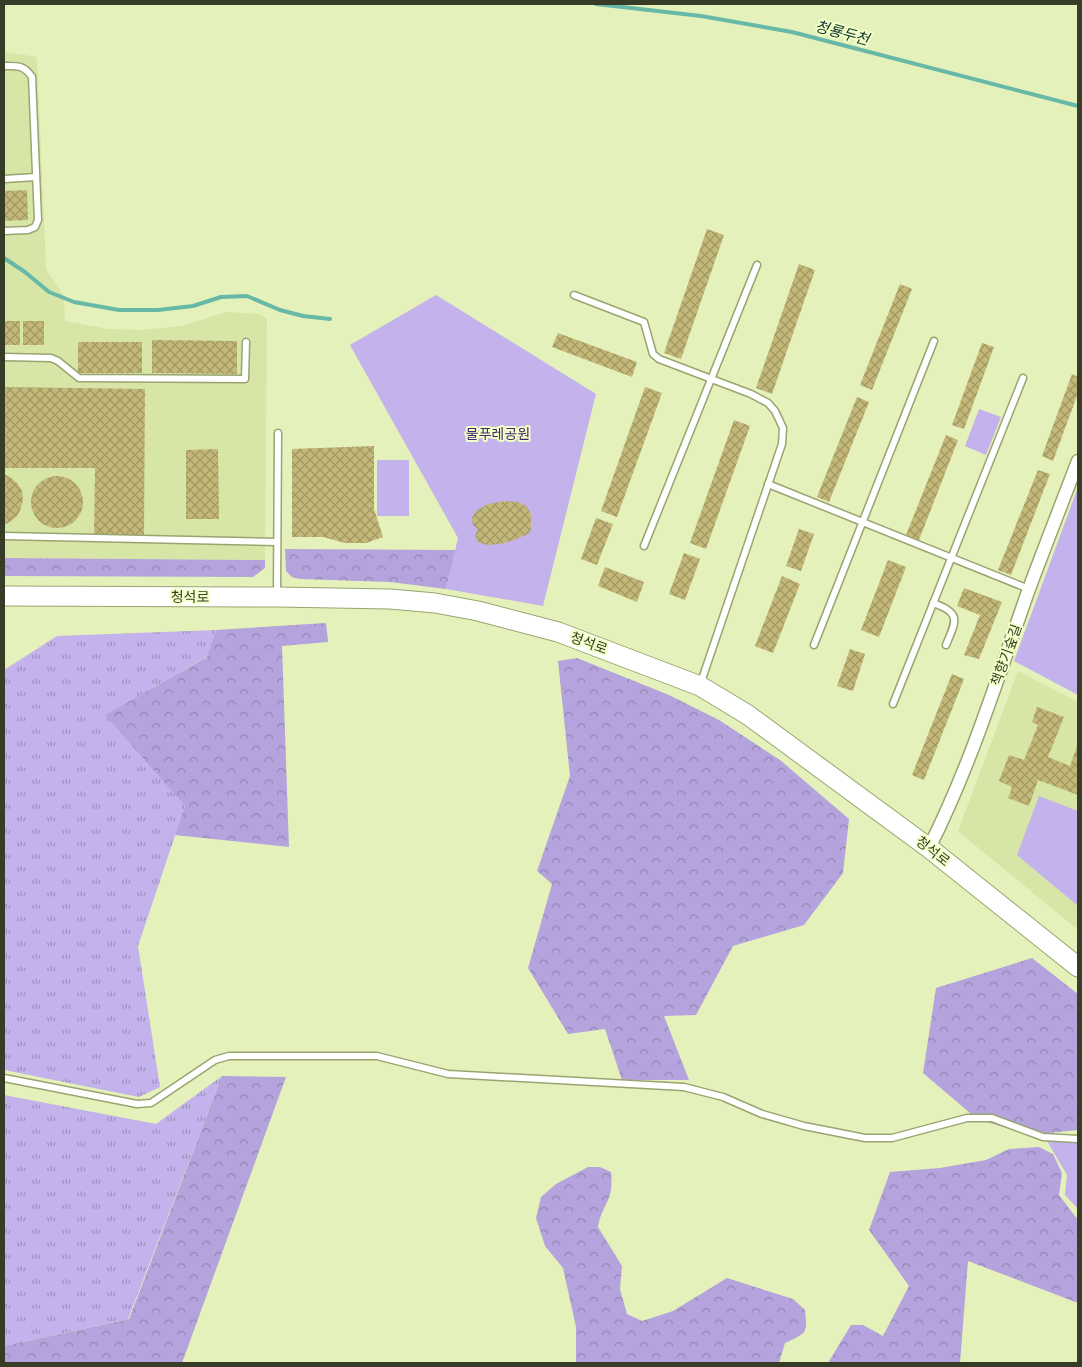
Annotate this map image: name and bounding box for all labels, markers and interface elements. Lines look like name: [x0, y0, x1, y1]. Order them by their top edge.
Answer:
water label: 청룡두천: [812, 14, 874, 51]
park label: 물푸레공원: [466, 423, 530, 444]
street label: 청석로: [171, 586, 209, 607]
street label: 책향기숲길: [985, 621, 1026, 689]
street label: 청석로: [567, 626, 611, 659]
street label: 청석로: [912, 830, 955, 871]

